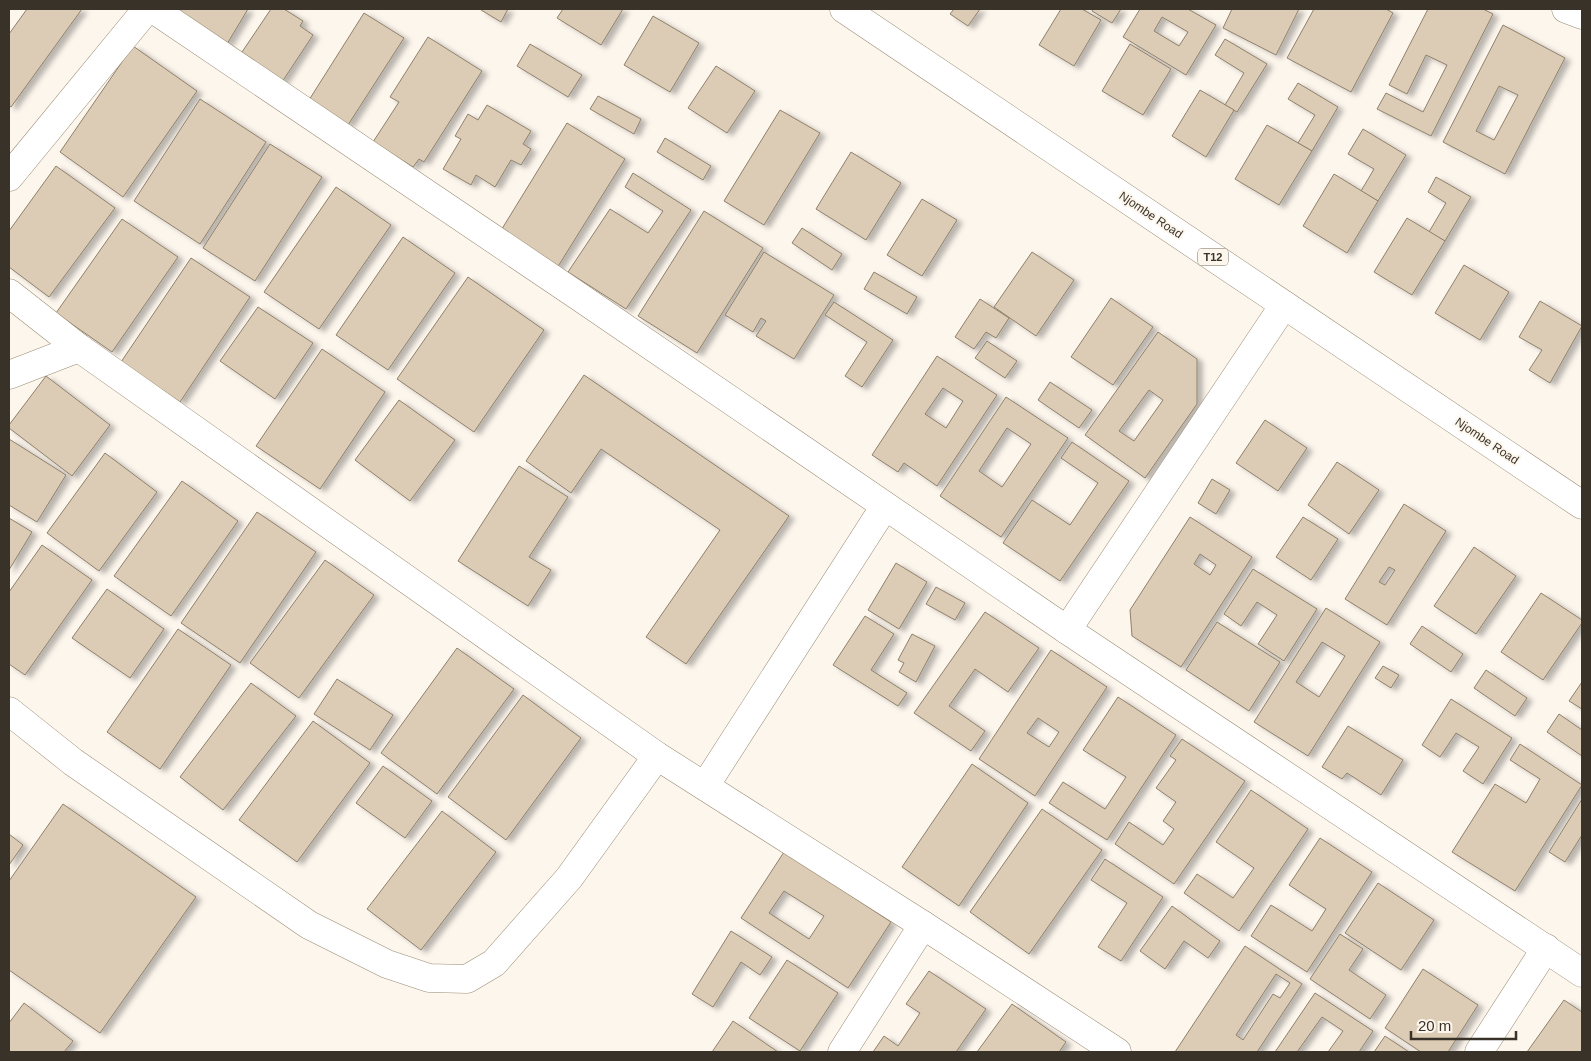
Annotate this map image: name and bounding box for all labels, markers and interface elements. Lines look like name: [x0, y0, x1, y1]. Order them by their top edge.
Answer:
street label: Njombe Road: [1117, 189, 1185, 241]
road number: T12: [1198, 248, 1228, 266]
street label: Njombe Road: [1453, 415, 1521, 467]
scale bar: [1411, 1008, 1516, 1040]
text: 20 m: [1418, 1017, 1451, 1034]

